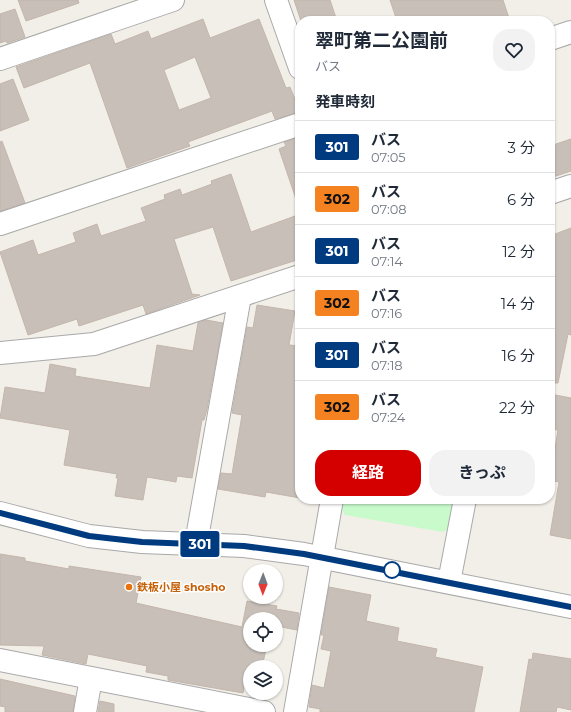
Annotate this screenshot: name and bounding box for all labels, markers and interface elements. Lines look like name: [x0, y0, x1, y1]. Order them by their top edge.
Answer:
text: 翠町第二公園前: [315, 29, 448, 52]
button: heart: [493, 29, 535, 71]
text: バス: [315, 58, 341, 74]
text: 発車時刻: [315, 92, 375, 111]
text: バス: [371, 130, 401, 149]
text: 301: [325, 138, 349, 156]
text: 3 分: [508, 138, 535, 157]
text: 07:05: [371, 149, 406, 165]
text: バス: [371, 182, 401, 201]
text: 302: [324, 190, 350, 208]
text: 6 分: [507, 190, 535, 209]
text: 07:08: [371, 201, 407, 217]
text: バス: [371, 234, 401, 253]
text: 301: [325, 242, 349, 260]
text: 12 分: [502, 242, 535, 261]
text: 07:14: [371, 253, 403, 269]
text: バス: [371, 286, 401, 305]
text: 302: [324, 294, 350, 312]
text: 14 分: [501, 294, 535, 313]
text: 07:16: [371, 305, 402, 321]
text: バス: [371, 338, 401, 357]
text: 301: [325, 346, 349, 364]
text: 16 分: [502, 346, 535, 365]
text: 07:18: [371, 357, 403, 373]
text: バス: [371, 390, 401, 409]
text: 302: [324, 398, 350, 416]
text: 22 分: [499, 398, 535, 417]
text: 07:24: [371, 409, 405, 425]
button: 経路: [315, 450, 421, 496]
button: きっぷ: [429, 450, 535, 496]
line badge: 301: [177, 531, 223, 557]
text: 301: [188, 535, 212, 553]
unlabelled marker: [383, 561, 401, 579]
north arrow: [243, 564, 283, 604]
map controls: [243, 564, 283, 700]
place label: 鉄板小屋 shosho: [137, 580, 226, 594]
marker: 鉄板小屋 shosho: [124, 582, 134, 592]
button: locate: [243, 612, 283, 652]
button: layers: [243, 660, 283, 700]

